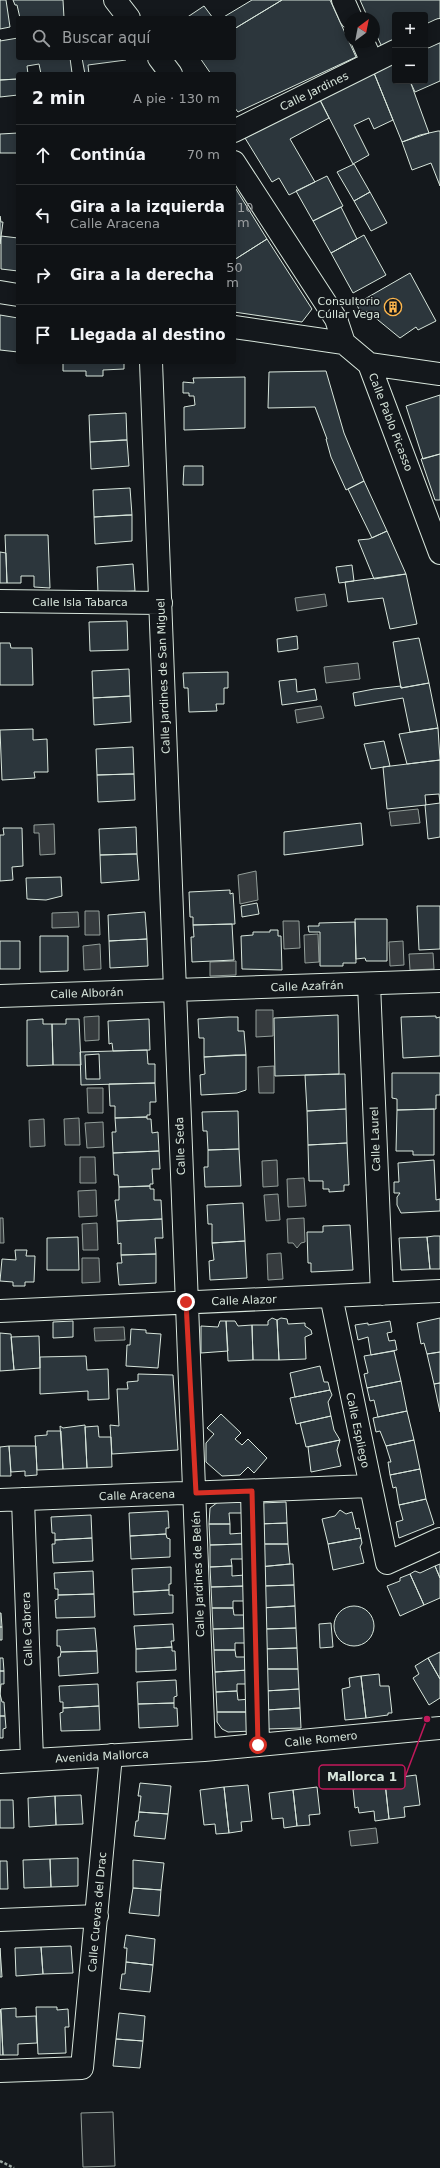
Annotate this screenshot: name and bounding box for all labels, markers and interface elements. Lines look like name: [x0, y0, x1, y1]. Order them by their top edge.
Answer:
north arrow: [344, 12, 380, 48]
map controls: [392, 12, 428, 84]
button: +: [392, 12, 428, 48]
search box: [16, 16, 236, 60]
icon: search: [30, 27, 52, 49]
text: Buscar aquí: [62, 29, 150, 47]
button: −: [392, 48, 428, 84]
street label: Calle Jardines: [278, 69, 351, 114]
text: 2 min: [32, 88, 85, 108]
text: A pie · 130 m: [133, 91, 220, 106]
icon: ahead: [32, 144, 54, 166]
text: Continúa: [70, 146, 146, 164]
text: 70 m: [187, 147, 220, 162]
text: Gira a la izquierda: [70, 198, 225, 216]
text: 10 m: [237, 200, 253, 230]
icon: left: [32, 204, 54, 226]
text: Calle Aracena: [70, 216, 160, 231]
text: 50 m: [226, 260, 243, 290]
icon: right: [32, 264, 54, 286]
text: Gira a la derecha: [70, 266, 214, 284]
place label: Consultorio Cúllar Vega: [317, 295, 380, 321]
building icon: Consultorio Cúllar Vega: [383, 297, 403, 317]
icon: arrive: [32, 324, 54, 346]
text: Llegada al destino: [70, 326, 225, 344]
street label: Calle Pablo Picasso: [366, 371, 415, 473]
street label: Calle Isla Tabarca: [32, 596, 128, 609]
street label: Calle Jardines de San Miguel: [154, 598, 173, 754]
street label: Calle Azafrán: [270, 979, 344, 994]
street label: Calle Alborán: [50, 986, 124, 1001]
street label: Calle Laurel: [368, 1106, 383, 1172]
street label: Calle Seda: [173, 1117, 188, 1175]
route end: [177, 1293, 195, 1311]
street label: Calle Alazor: [211, 1293, 277, 1308]
street label: Calle Espliego: [343, 1391, 372, 1469]
street label: Calle Aracena: [99, 1488, 175, 1503]
street label: Calle Jardines de Belén: [190, 1511, 207, 1637]
street label: Calle Cabrera: [20, 1592, 35, 1666]
street label: Calle Romero: [284, 1729, 358, 1750]
route start: [249, 1736, 267, 1754]
street label: Avenida Mallorca: [55, 1748, 149, 1765]
callout: Mallorca 1: [319, 1765, 405, 1789]
text: Mallorca 1: [327, 1770, 397, 1784]
street label: Calle Cuevas del Drac: [86, 1851, 109, 1973]

